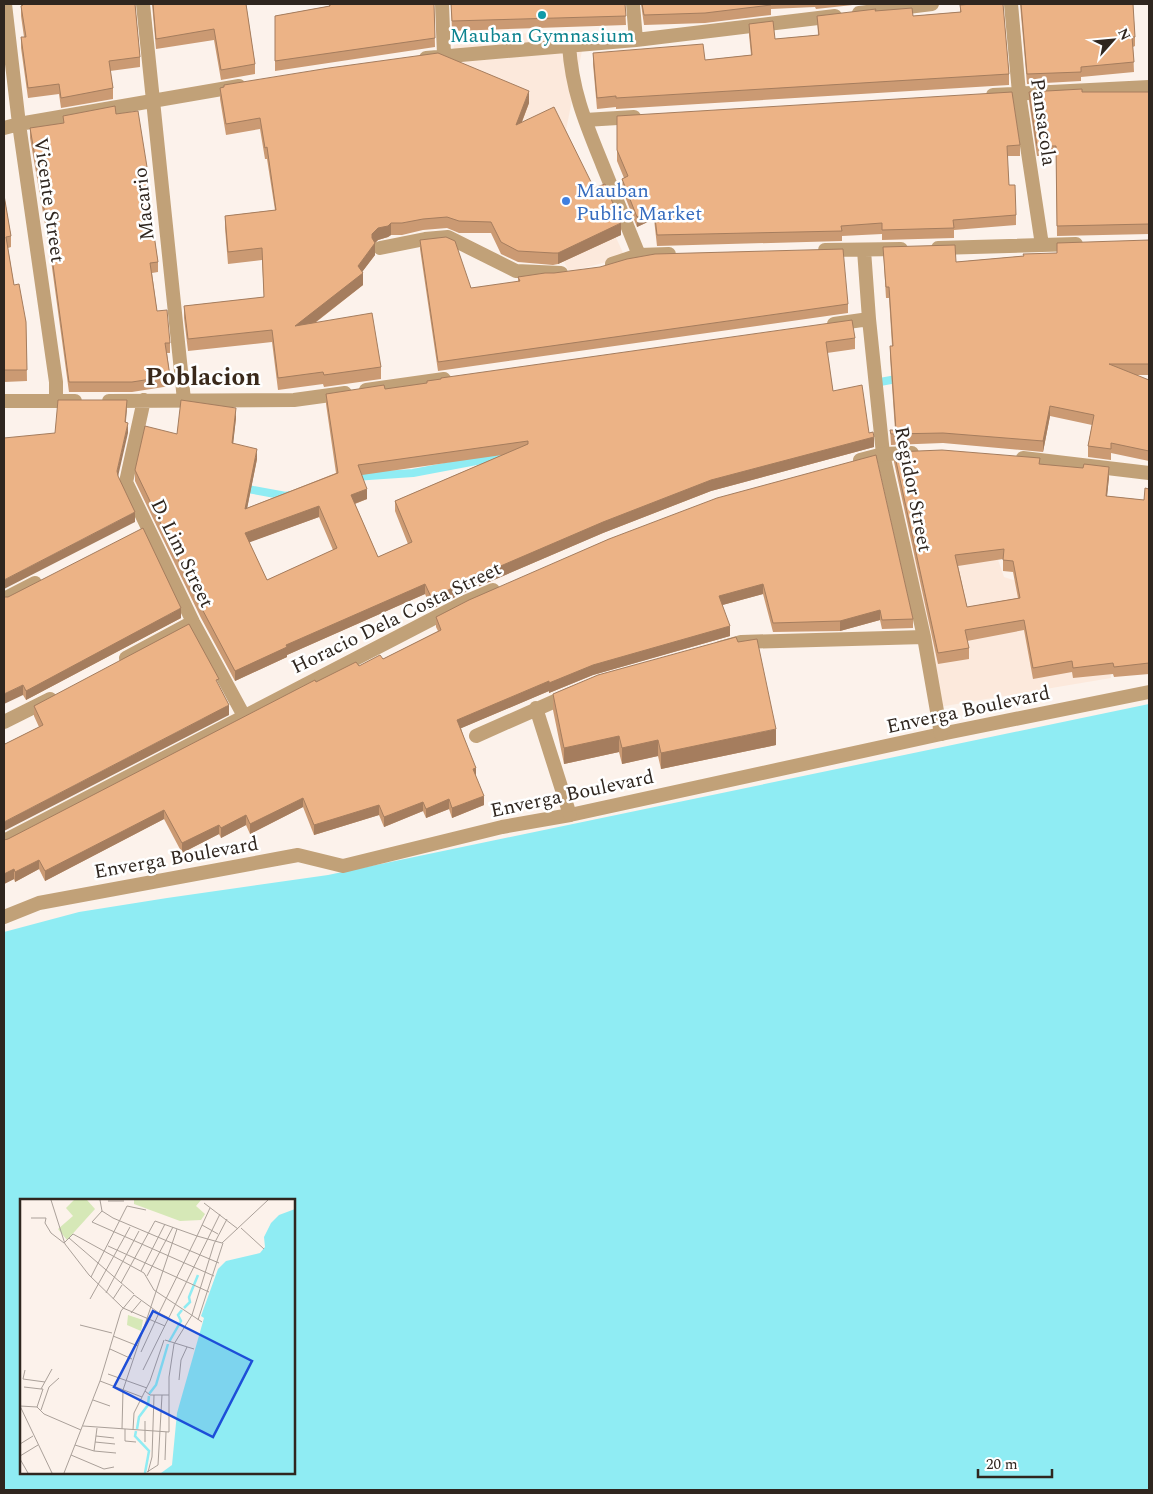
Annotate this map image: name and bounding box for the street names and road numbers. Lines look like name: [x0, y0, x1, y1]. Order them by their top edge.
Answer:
street label: Pansacola: [1022, 76, 1064, 168]
street label: Vicente Street: [25, 136, 73, 265]
street label: Macario: [125, 166, 163, 242]
street label: Regidor Street: [886, 424, 940, 555]
street label: D. Lim Street: [143, 494, 222, 613]
street label: Horacio Dela Costa Street: [286, 554, 507, 682]
street label: Enverga Boulevard: [884, 678, 1053, 742]
street label: Enverga Boulevard: [488, 762, 657, 826]
street label: Enverga Boulevard: [92, 829, 261, 887]

